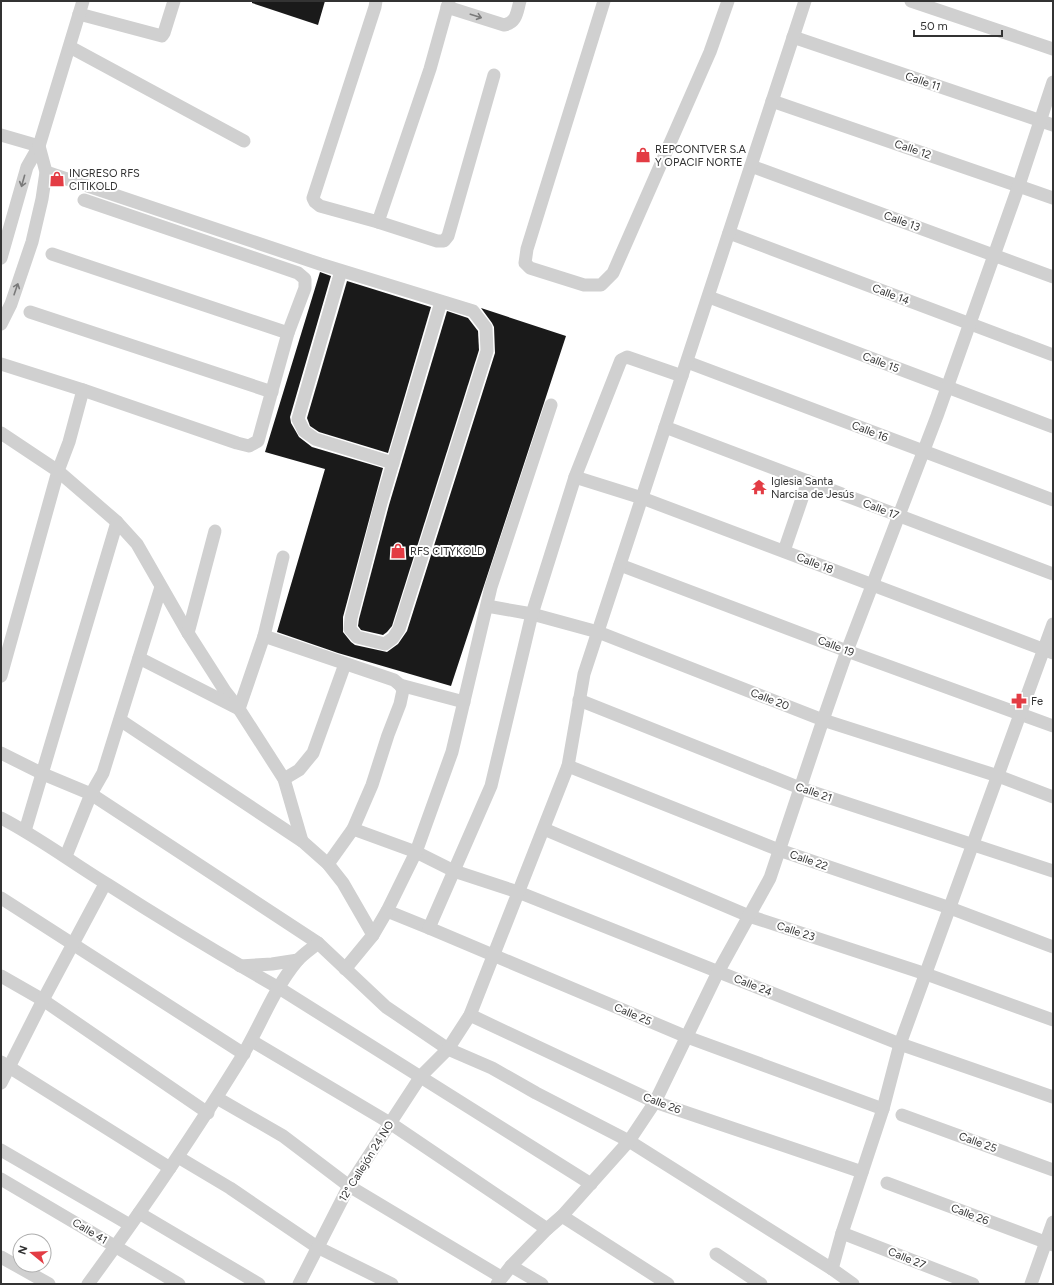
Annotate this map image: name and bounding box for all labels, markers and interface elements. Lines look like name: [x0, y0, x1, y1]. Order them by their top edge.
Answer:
scale bar: [914, 12, 1002, 38]
one-way arrow: [469, 13, 482, 20]
text: 50 m: [920, 19, 948, 33]
street label: Calle 11: [904, 69, 942, 94]
street label: Calle 12: [893, 137, 933, 162]
place label: REPCONTVER S.A Y OPACIF NORTE: [655, 143, 747, 169]
shop icon: REPCONTVER S.A Y OPACIF NORTE: [634, 146, 652, 164]
place label: INGRESO RFS CITIKOLD: [69, 167, 140, 193]
shop icon: INGRESO RFS CITIKOLD: [48, 170, 66, 188]
one-way arrow: [19, 174, 26, 187]
street label: Calle 13: [882, 209, 922, 234]
one-way arrow: [13, 282, 20, 295]
street label: Calle 14: [871, 282, 911, 307]
street label: Calle 15: [861, 350, 901, 375]
street label: Calle 16: [850, 419, 890, 444]
place label: Iglesia Santa Narcisa de Jesús: [771, 475, 854, 501]
temple icon: Iglesia Santa Narcisa de Jesús: [750, 478, 768, 496]
street label: Calle 17: [861, 497, 901, 522]
shop icon: RFS CITYKOLD: [389, 542, 407, 560]
place label: RFS CITYKOLD: [410, 545, 485, 558]
street label: Calle 18: [795, 551, 835, 577]
street label: Calle 19: [816, 634, 856, 659]
street label: Calle 20: [749, 686, 791, 713]
pharmacy icon: Fe: [1010, 692, 1028, 710]
place label: Fe: [1031, 695, 1043, 708]
street label: Calle 21: [794, 780, 834, 805]
street label: Calle 22: [788, 848, 830, 873]
street label: Calle 23: [775, 919, 817, 944]
street label: Calle 24: [732, 972, 774, 999]
street label: Calle 25: [612, 1001, 654, 1028]
street label: Calle 26: [641, 1090, 683, 1117]
street label: 12° Callejón 24 NO: [336, 1118, 397, 1204]
street label: Calle 25: [957, 1130, 999, 1155]
street label: Calle 26: [949, 1201, 991, 1228]
street label: Calle 41: [70, 1216, 110, 1247]
north arrow: [12, 1233, 52, 1273]
text: N: [15, 1244, 30, 1256]
street label: Calle 27: [886, 1245, 927, 1272]

